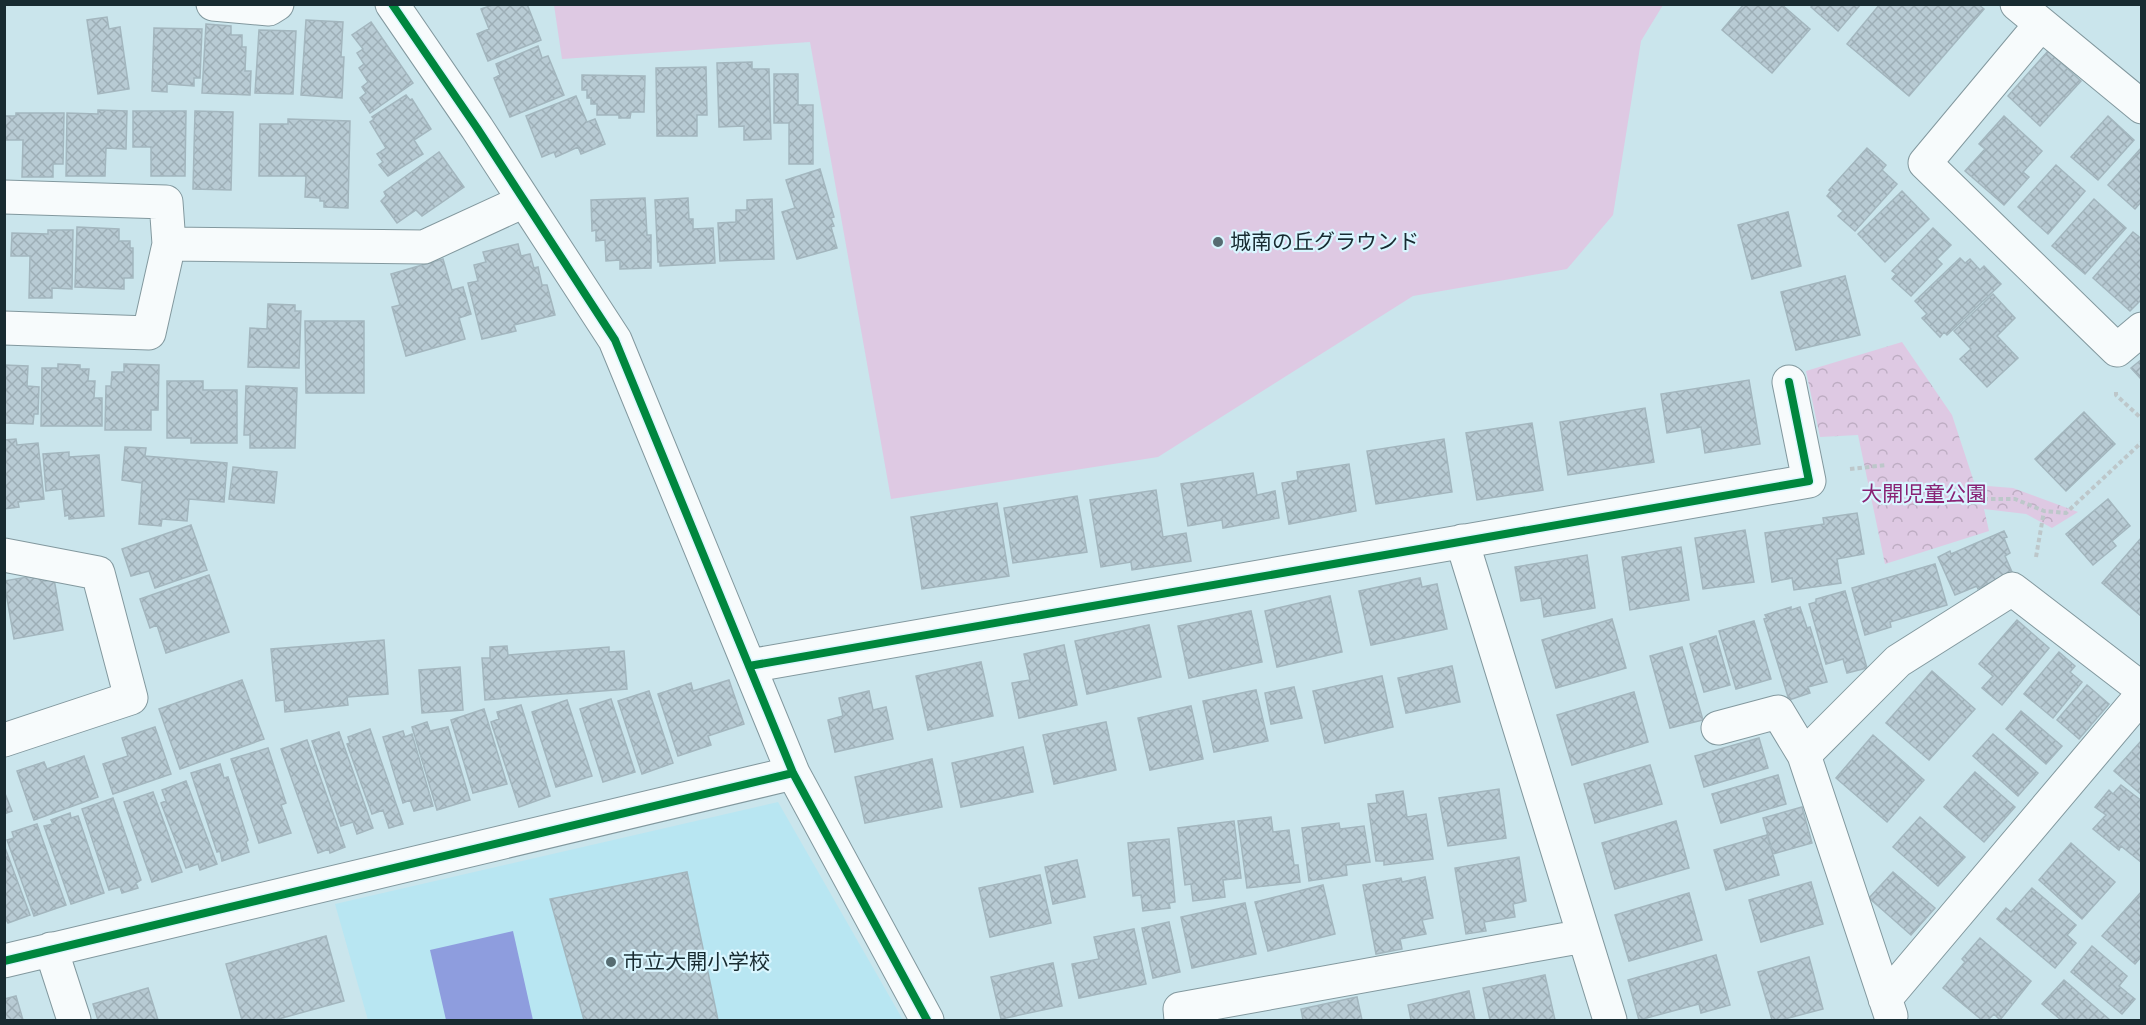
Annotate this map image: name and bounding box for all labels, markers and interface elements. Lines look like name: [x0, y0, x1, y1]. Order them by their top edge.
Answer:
place label: 城南の丘グラウンド: [1230, 230, 1419, 254]
marker: 城南の丘グラウンド: [1211, 235, 1225, 249]
park label: 大開児童公園: [1861, 482, 1987, 506]
place label: 市立大開小学校: [623, 950, 770, 974]
marker: 市立大開小学校: [604, 955, 618, 969]

